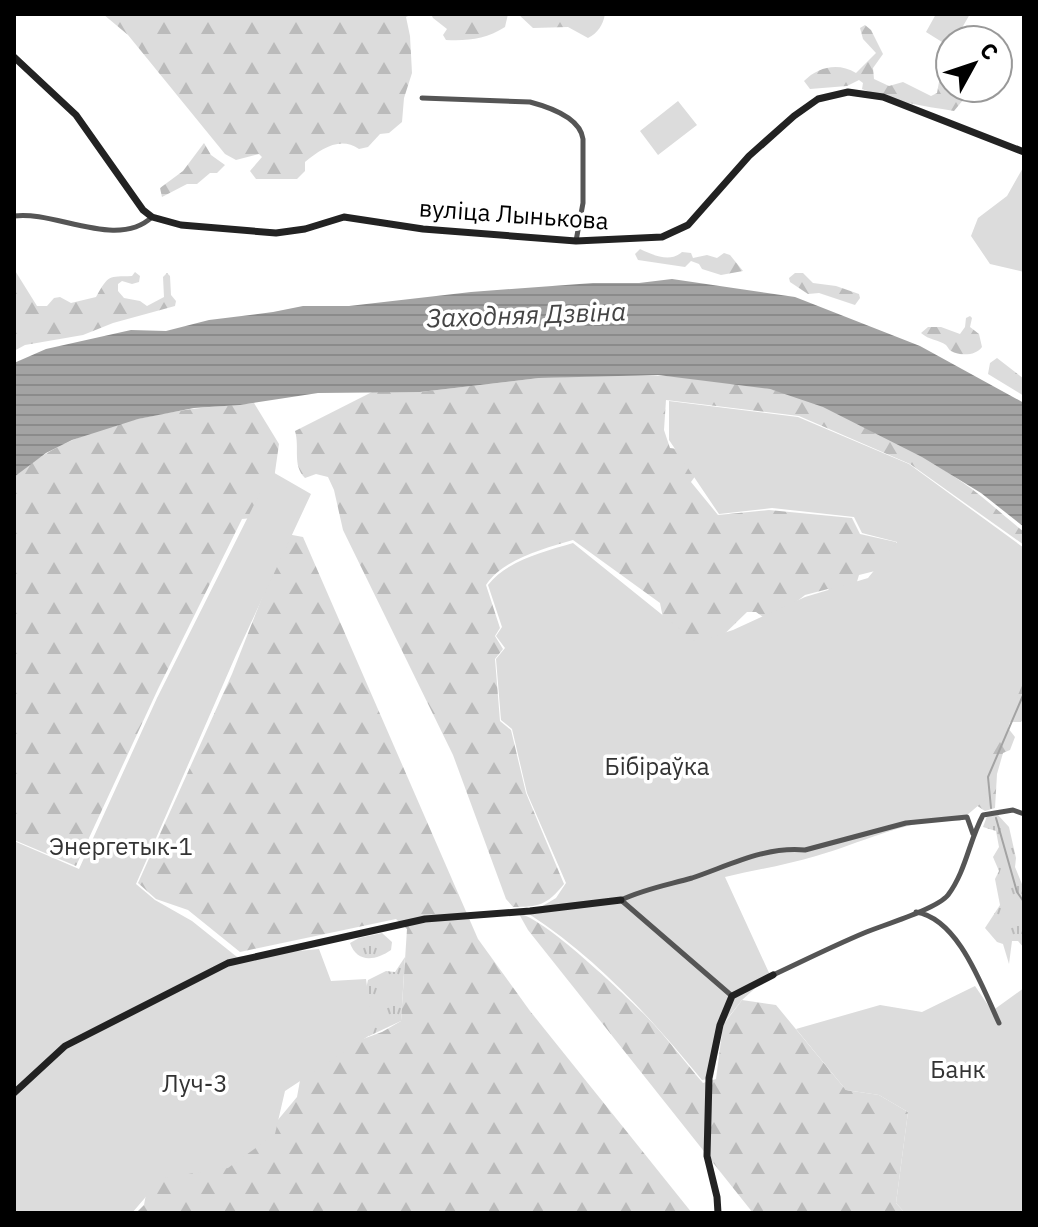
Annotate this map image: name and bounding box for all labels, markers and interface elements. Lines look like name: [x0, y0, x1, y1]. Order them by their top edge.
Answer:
north arrow: [934, 24, 1014, 104]
text: С: [974, 36, 1005, 66]
street label: вуліца Лынькова: [418, 191, 610, 237]
water label: Заходняя Дзвіна: [425, 294, 627, 334]
park label: Бібіраўка: [604, 750, 710, 782]
park label: Энергетык-1: [49, 830, 193, 862]
park label: Банк: [930, 1053, 986, 1085]
park label: Луч-3: [162, 1067, 228, 1099]

